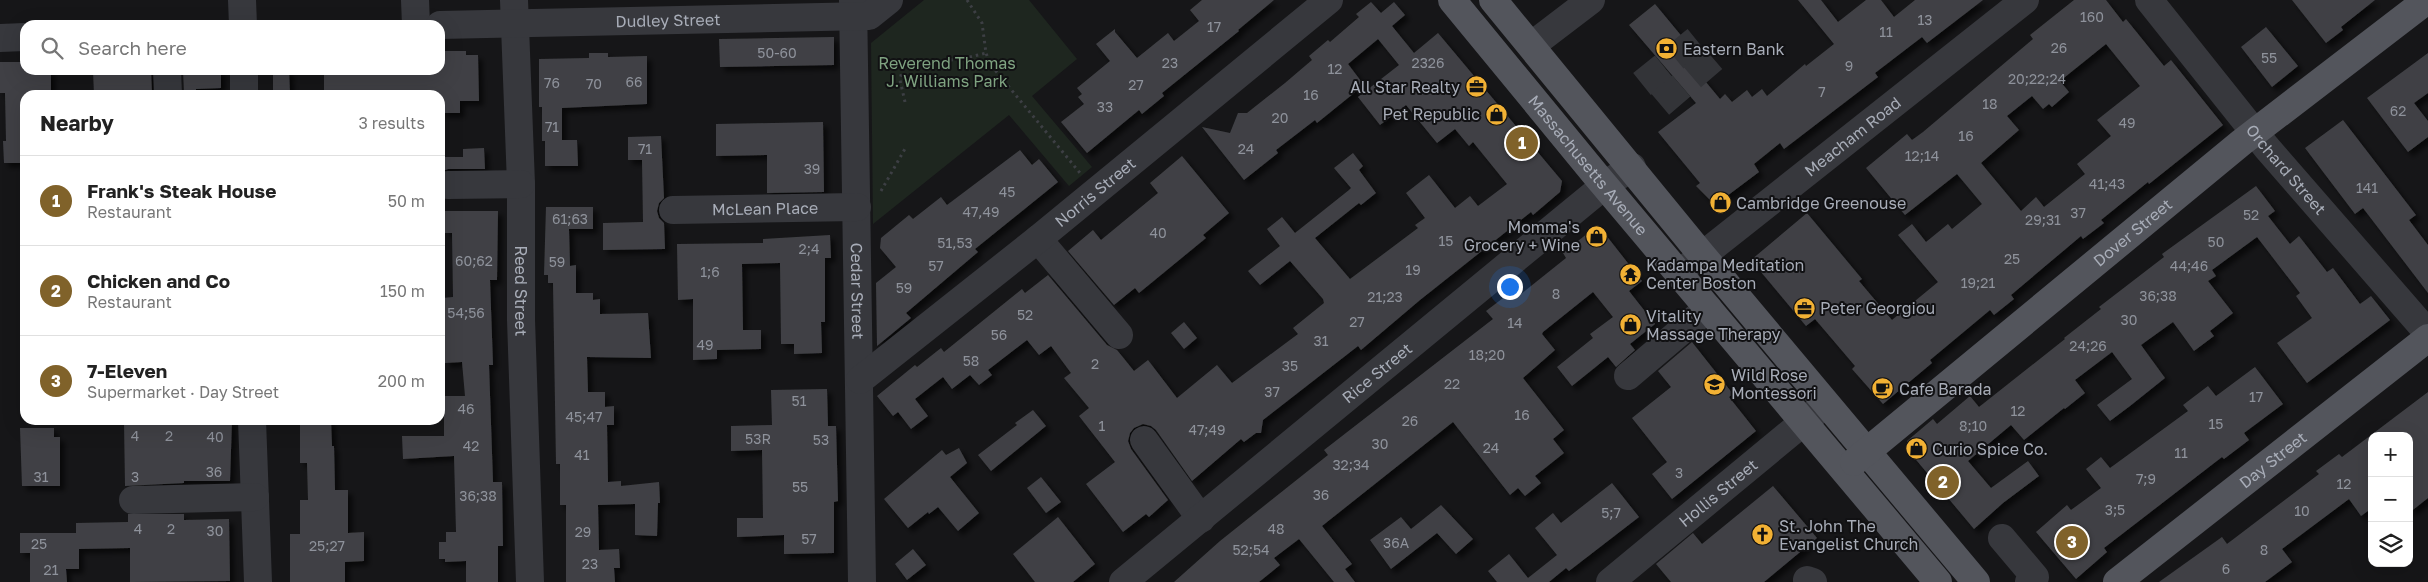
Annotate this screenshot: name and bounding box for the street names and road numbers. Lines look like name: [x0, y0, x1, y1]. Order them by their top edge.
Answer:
street label: Dudley Street: [615, 9, 721, 31]
street label: Massachusetts Avenue: [1524, 91, 1652, 239]
street label: Meacham Road: [1800, 92, 1905, 181]
street label: Orchard Street: [2242, 120, 2330, 219]
street label: Norris Street: [1051, 153, 1140, 231]
street label: Dover Street: [2089, 194, 2176, 271]
street label: McLean Place: [712, 198, 818, 219]
street label: Cedar Street: [847, 242, 868, 339]
street label: Reed Street: [511, 246, 532, 336]
street label: Rice Street: [1338, 338, 1416, 407]
street label: Day Street: [2235, 427, 2311, 492]
street label: Hollis Street: [1674, 454, 1761, 531]

